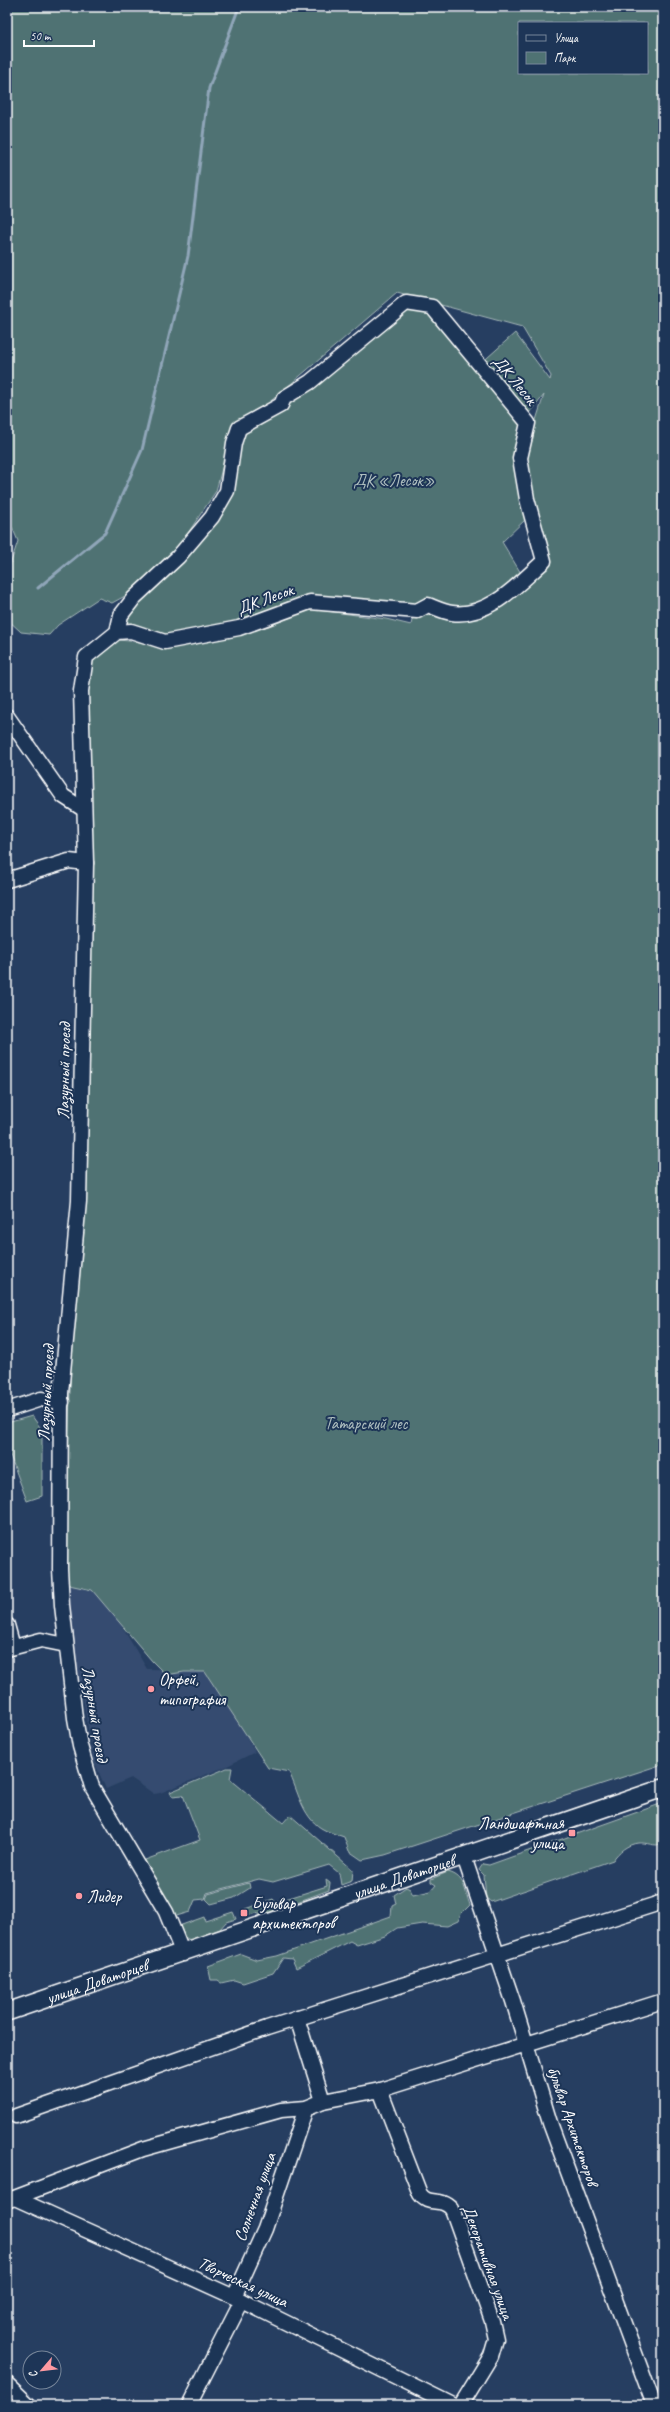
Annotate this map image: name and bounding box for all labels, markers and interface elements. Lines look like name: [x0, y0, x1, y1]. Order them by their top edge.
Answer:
scale bar: [24, 22, 94, 48]
legend: [518, 22, 648, 74]
text: 50 m: [30, 28, 52, 44]
text: Улица: [554, 30, 579, 46]
text: Парк: [554, 50, 577, 66]
street label: ДК Лесок: [488, 351, 543, 411]
park label: ДК «Лесок»: [353, 470, 435, 491]
street label: ДК Лесок: [234, 579, 298, 619]
street label: Лазурный проезд: [53, 1021, 76, 1120]
street label: Лазурный проезд: [33, 1342, 60, 1442]
park label: Татарский лес: [325, 1413, 408, 1434]
street label: Лазурный проезд: [76, 1665, 113, 1765]
place label: Орфей, типография: [159, 1669, 227, 1710]
marker: Орфей, типография: [146, 1684, 156, 1694]
place label: Ландшафтная улица: [478, 1813, 566, 1854]
marker: Ландшафтная улица: [567, 1828, 577, 1838]
street label: улица Доваторцев: [349, 1848, 461, 1904]
place label: Лидер: [87, 1886, 123, 1907]
marker: Лидер: [74, 1891, 84, 1901]
place label: Бульвар архитекторов: [252, 1893, 338, 1934]
marker: Бульвар архитекторов: [239, 1908, 249, 1918]
street label: улица Доваторцев: [43, 1953, 154, 2009]
street label: бульвар Архитекторов: [543, 2064, 604, 2192]
street label: Солнечная улица: [229, 2148, 281, 2244]
street label: Декоративная улица: [457, 2202, 519, 2324]
street label: Творческая улица: [195, 2252, 293, 2313]
north arrow: [22, 2350, 62, 2390]
text: С: [25, 2368, 41, 2380]

